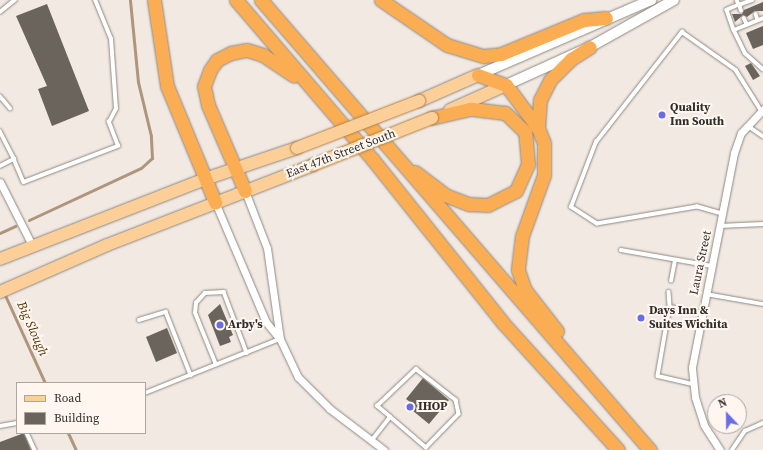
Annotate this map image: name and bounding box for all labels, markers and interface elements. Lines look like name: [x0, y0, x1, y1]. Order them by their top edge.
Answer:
place label: Quality Inn South: [670, 101, 724, 129]
marker: Quality Inn South: [657, 110, 667, 120]
street label: East 47th Street South: [284, 127, 398, 181]
street label: Laura Street: [687, 230, 715, 296]
water label: Big Slough: [13, 299, 51, 359]
place label: Days Inn & Suites Wichita: [649, 304, 728, 332]
marker: Days Inn & Suites Wichita: [636, 313, 646, 323]
place label: Arby's: [228, 318, 263, 332]
marker: Arby's: [215, 320, 225, 330]
legend: [16, 382, 146, 434]
text: Road: [54, 390, 81, 406]
north arrow: [707, 394, 747, 434]
text: N: [716, 395, 729, 412]
place label: IHOP: [418, 400, 447, 414]
marker: IHOP: [405, 402, 415, 412]
text: Building: [54, 410, 99, 426]

